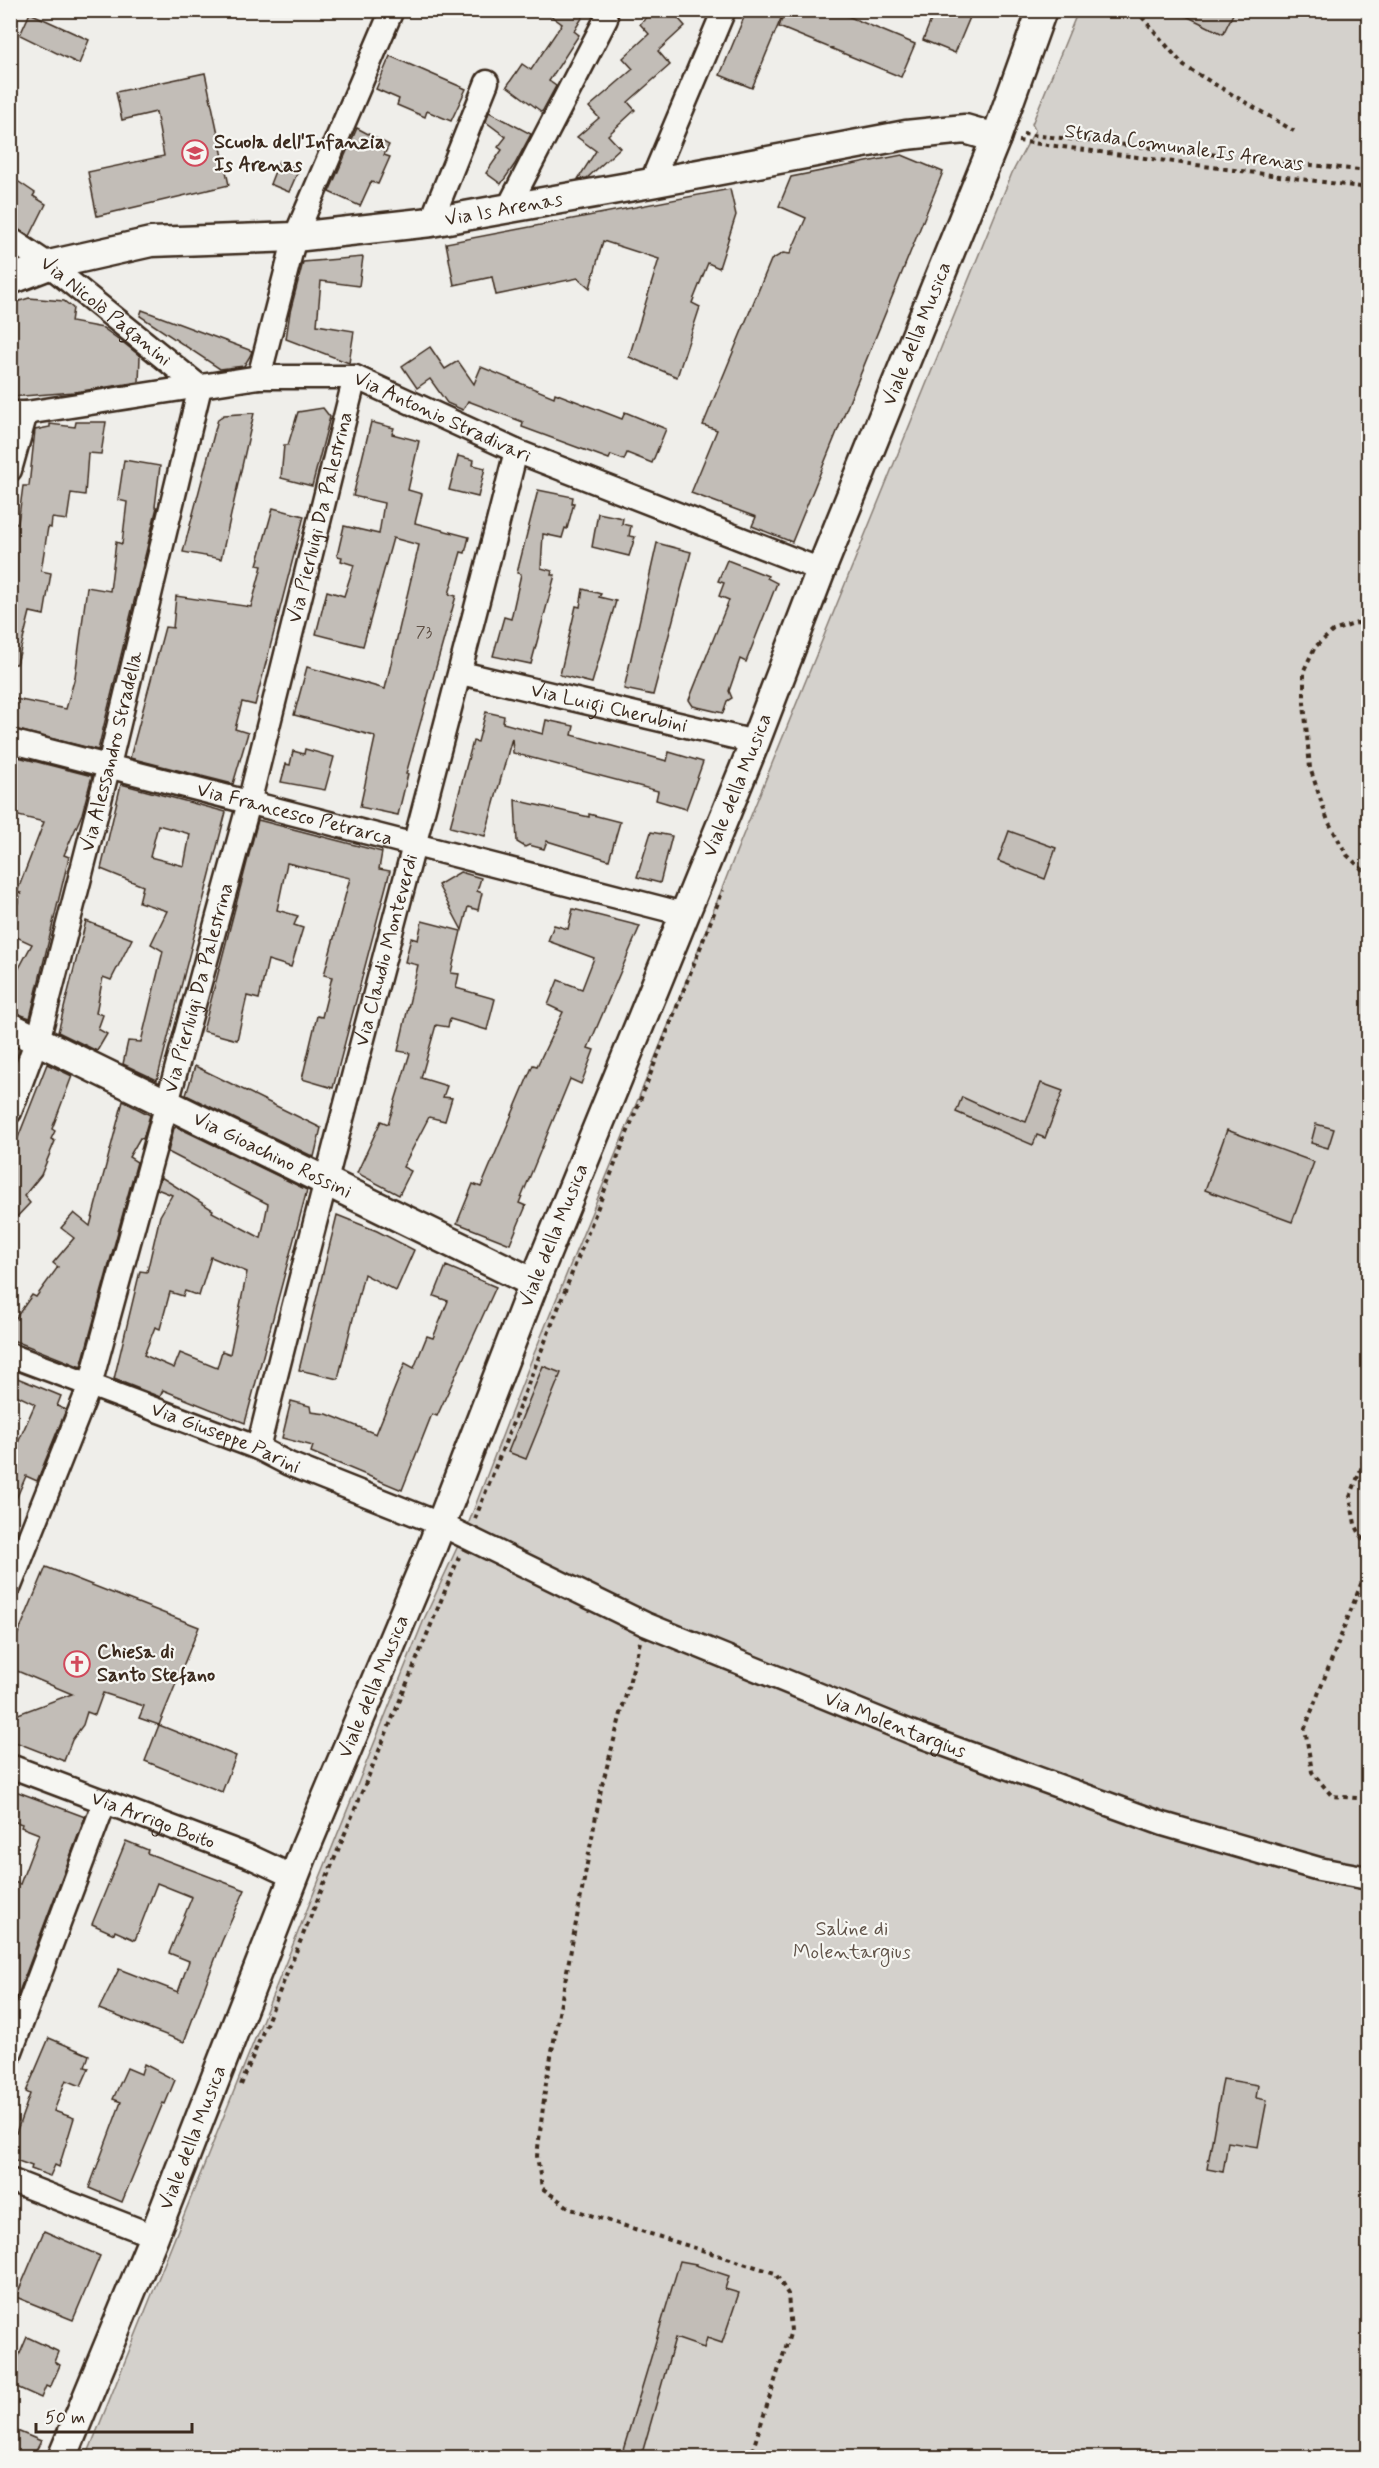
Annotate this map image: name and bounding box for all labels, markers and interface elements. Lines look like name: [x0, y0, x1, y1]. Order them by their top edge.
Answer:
street label: Strada Comunale Is Arenas: [1063, 118, 1305, 178]
place label: Scuola dell'Infanzia Is Arenas: [214, 129, 385, 179]
school or university icon: Scuola dell'Infanzia Is Arenas: [180, 138, 210, 168]
street label: Via Is Arenas: [443, 185, 565, 233]
street label: Via Nicolò Paganini: [35, 249, 177, 372]
street label: Viale della Musica: [876, 258, 958, 410]
street label: Via Antonio Stradivari: [349, 365, 535, 469]
street label: Via Pierluigi Da Palestrina: [281, 409, 359, 626]
house number: 73: [416, 622, 432, 643]
street label: Via Alessandro Stradella: [74, 647, 150, 855]
street label: Via Luigi Cherubini: [528, 676, 690, 739]
street label: Viale della Musica: [696, 709, 778, 861]
street label: Via Francesco Petrarca: [194, 776, 396, 852]
street label: Via Claudio Monteverdi: [348, 851, 425, 1049]
street label: Via Pierluigi Da Palestrina: [157, 880, 240, 1096]
street label: Via Gioachino Rossini: [189, 1105, 356, 1205]
street label: Viale della Musica: [512, 1159, 595, 1311]
street label: Via Giuseppe Parini: [147, 1396, 304, 1481]
street label: Viale della Musica: [331, 1611, 415, 1762]
place label: Chiesa di Santo Stefano: [97, 1639, 215, 1689]
church icon: Chiesa di Santo Stefano: [62, 1649, 92, 1679]
street label: Via Molentargius: [820, 1685, 970, 1765]
street label: Via Arrigo Boito: [87, 1784, 219, 1856]
park label: Saline di Molentargius: [793, 1916, 911, 1967]
street label: Viale della Musica: [152, 2061, 233, 2214]
scale bar: [36, 2396, 192, 2434]
text: 50 m: [45, 2406, 85, 2430]

